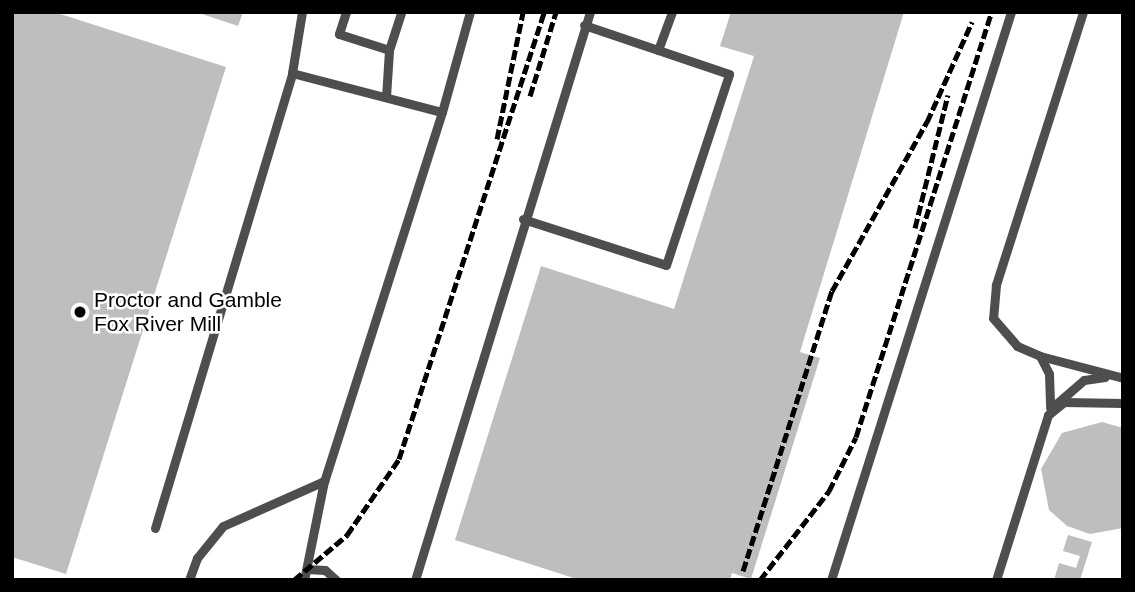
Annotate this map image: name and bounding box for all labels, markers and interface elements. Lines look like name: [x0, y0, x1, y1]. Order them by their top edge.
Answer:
place label: Proctor and Gamble Fox River Mill: [94, 287, 282, 337]
marker: Proctor and Gamble Fox River Mill: [72, 304, 88, 320]

